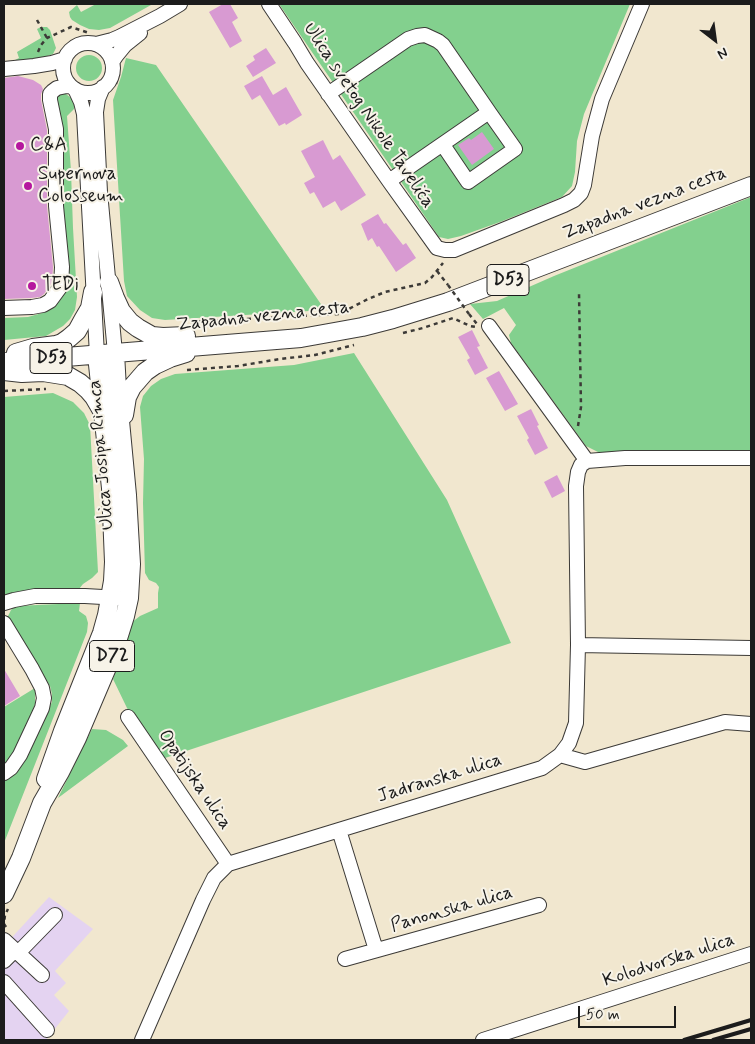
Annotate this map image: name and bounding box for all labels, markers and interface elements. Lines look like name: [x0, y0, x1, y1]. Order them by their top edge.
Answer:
north arrow: [690, 15, 740, 65]
street label: Ulica svetog Nikole Tavelića: [297, 19, 439, 213]
text: N: [714, 43, 731, 63]
place label: C&A: [30, 135, 67, 157]
marker: C&A: [14, 140, 26, 152]
street label: Zapadna vezna cesta: [560, 162, 730, 246]
place label: Supernova Colosseum: [38, 164, 124, 208]
marker: Supernova Colosseum: [22, 180, 34, 192]
road number: D53: [487, 264, 529, 296]
place label: TEDi: [42, 275, 79, 297]
marker: TEDi: [26, 280, 38, 292]
street label: Zapadna vezna cesta: [176, 297, 350, 337]
road number: D53: [30, 342, 72, 373]
street label: Ulica Josipa Rimca: [84, 379, 120, 531]
road number: D72: [90, 640, 134, 671]
street label: Opatijska ulica: [152, 726, 236, 834]
street label: Jadranska ulica: [375, 749, 505, 809]
street label: Panonska ulica: [388, 882, 516, 938]
street label: Kolodvorska ulica: [600, 929, 738, 993]
scale bar: [580, 996, 678, 1028]
text: 50 m: [586, 1005, 620, 1025]

